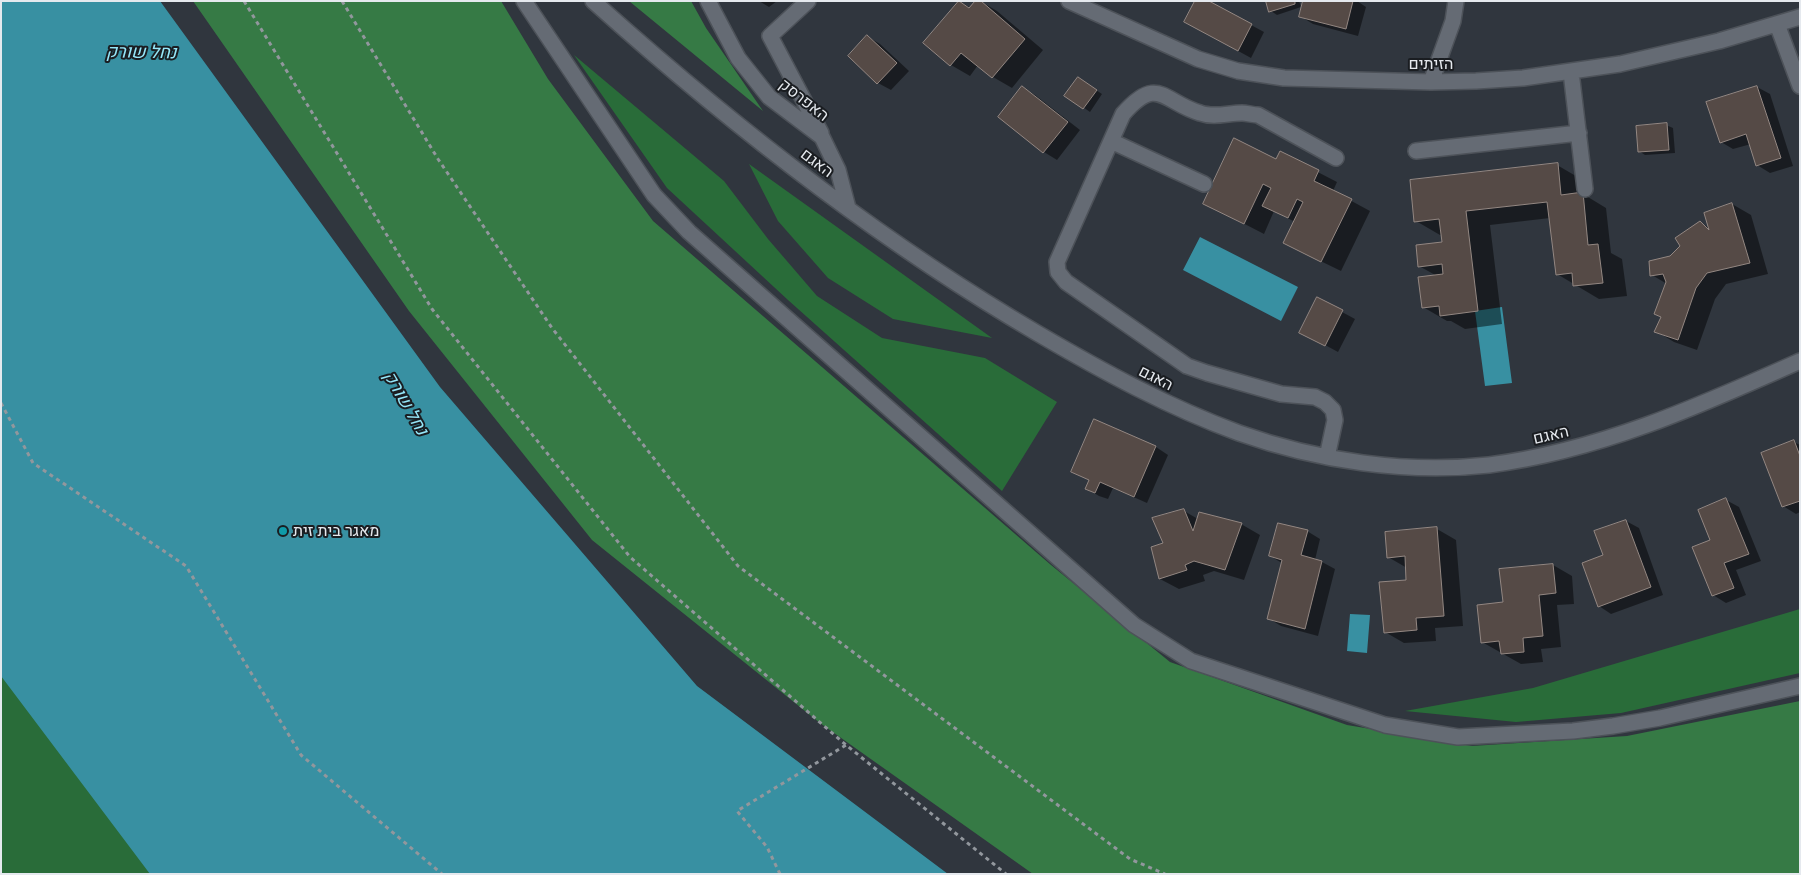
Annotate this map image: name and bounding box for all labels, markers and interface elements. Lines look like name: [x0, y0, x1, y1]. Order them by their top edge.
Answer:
water label: נחל שורק: [106, 41, 176, 63]
street label: הזיתים: [1409, 54, 1453, 74]
street label: האפרסק: [775, 75, 833, 125]
street label: האגם: [797, 144, 837, 182]
street label: האגם: [1136, 361, 1176, 395]
water label: נחל שורק: [379, 367, 433, 439]
street label: האגם: [1531, 422, 1571, 448]
place label: מאגר בית זית: [293, 521, 379, 541]
marker: מאגר בית זית: [277, 525, 289, 537]

